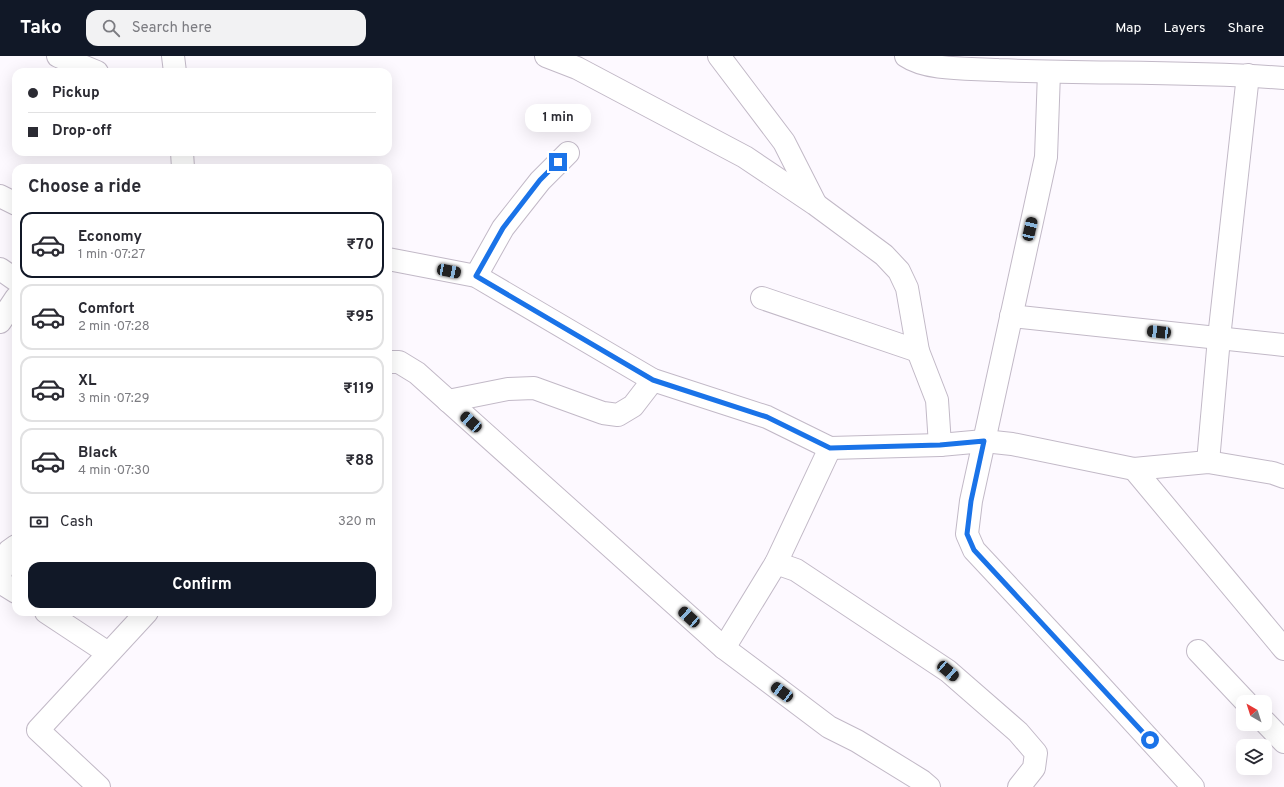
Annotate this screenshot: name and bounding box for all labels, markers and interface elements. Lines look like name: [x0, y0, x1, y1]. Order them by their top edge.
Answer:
search box: [86, 10, 366, 46]
text: Tako: [20, 16, 62, 40]
icon: search: [100, 17, 122, 39]
text: Search here: [132, 19, 212, 38]
text: Map: [1115, 20, 1141, 37]
text: Layers: [1163, 20, 1205, 37]
text: Share: [1227, 20, 1264, 37]
text: Pickup: [52, 84, 100, 103]
callout: 1 min: [525, 104, 591, 132]
text: 1 min: [542, 110, 574, 126]
text: Drop-off: [52, 122, 112, 141]
route end: [549, 153, 567, 171]
text: Choose a ride: [28, 176, 141, 199]
car: [1021, 216, 1039, 242]
icon: car: [30, 227, 66, 263]
text: Economy: [78, 228, 142, 247]
text: ₹70: [346, 236, 374, 255]
text: 1 min · 07:27: [78, 247, 145, 263]
car: [436, 263, 462, 279]
icon: car: [30, 299, 66, 335]
text: Comfort: [78, 300, 135, 319]
text: ₹95: [346, 308, 374, 327]
text: 2 min · 07:28: [78, 319, 150, 335]
car: [1146, 325, 1172, 339]
icon: car: [30, 371, 66, 407]
text: XL: [78, 372, 96, 391]
text: ₹119: [343, 380, 374, 399]
text: 3 min · 07:29: [78, 391, 150, 407]
car: [458, 410, 484, 434]
icon: car: [30, 443, 66, 479]
text: Black: [78, 444, 118, 463]
text: ₹88: [345, 452, 374, 471]
text: 4 min · 07:30: [78, 463, 150, 479]
icon: cash: [28, 511, 50, 533]
text: Cash: [60, 513, 93, 532]
text: 320 m: [338, 514, 376, 530]
button: Confirm: [28, 562, 376, 608]
car: [676, 605, 702, 629]
car: [935, 659, 961, 683]
car: [769, 680, 795, 704]
north arrow: [1236, 695, 1272, 731]
map controls: [1236, 695, 1272, 775]
route start: [1141, 731, 1159, 749]
button: layers: [1236, 739, 1272, 775]

